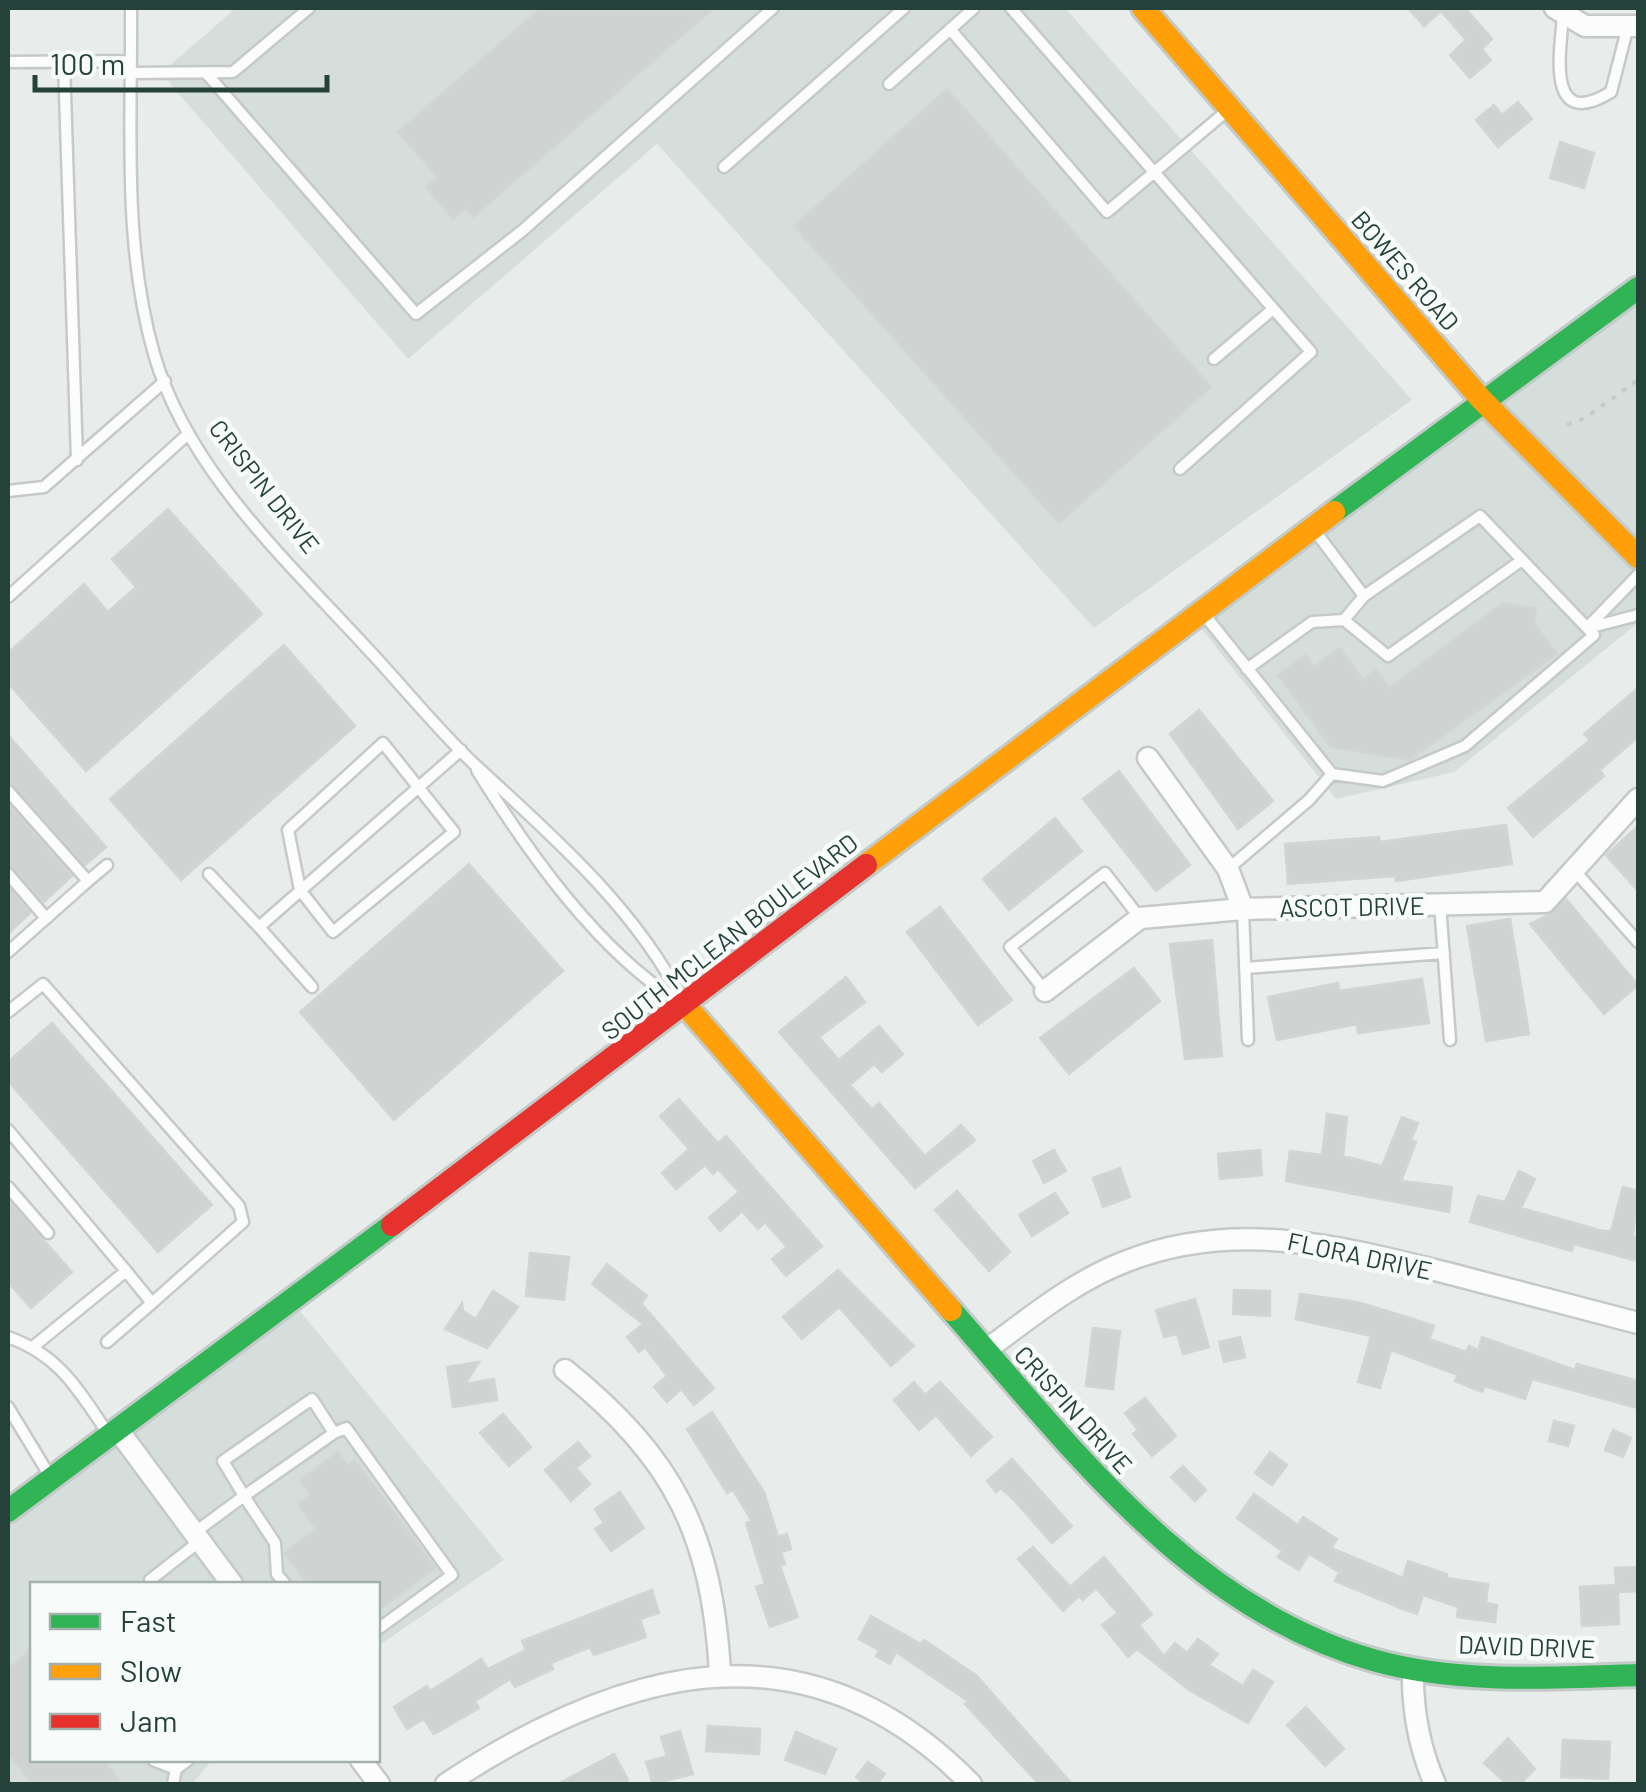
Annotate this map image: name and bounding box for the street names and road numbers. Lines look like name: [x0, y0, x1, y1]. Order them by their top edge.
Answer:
street label: BOWES ROAD: [1346, 204, 1466, 336]
street label: CRISPIN DRIVE: [203, 413, 327, 559]
street label: SOUTH MCLEAN BOULEVARD: [595, 827, 863, 1045]
street label: ASCOT DRIVE: [1279, 890, 1425, 922]
street label: FLORA DRIVE: [1285, 1225, 1435, 1285]
street label: CRISPIN DRIVE: [1009, 1339, 1139, 1479]
street label: DAVID DRIVE: [1458, 1629, 1596, 1663]

